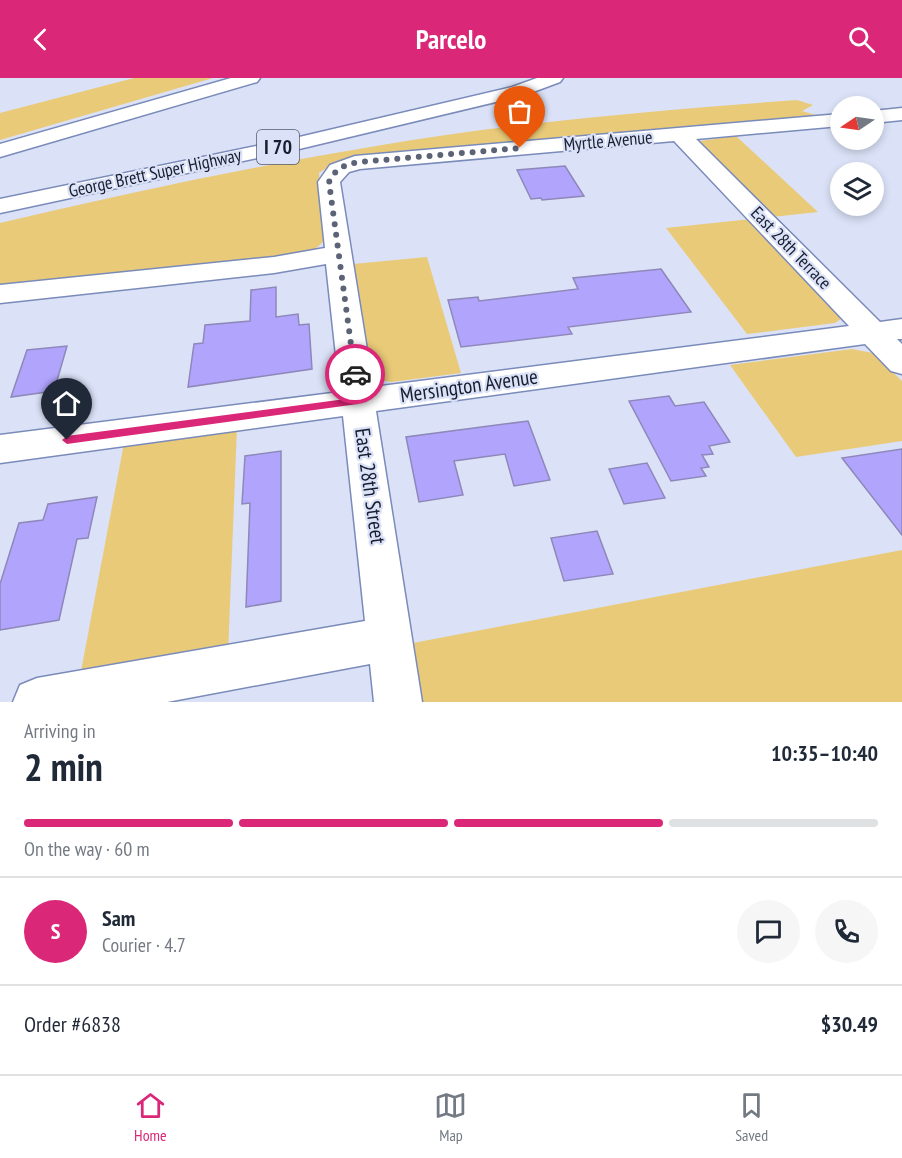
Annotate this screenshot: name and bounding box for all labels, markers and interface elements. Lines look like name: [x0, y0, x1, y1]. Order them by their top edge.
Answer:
text: Parcelo: [416, 22, 486, 56]
icon: back: [24, 23, 57, 56]
icon: search: [845, 23, 878, 56]
pin: [494, 86, 545, 148]
icon: bag: [503, 95, 536, 128]
north arrow: [830, 96, 884, 150]
map controls: [830, 96, 884, 216]
street label: Myrtle Avenue: [563, 125, 653, 156]
road number: I 70: [257, 130, 299, 164]
street label: George Brett Super Highway: [67, 143, 243, 202]
button: layers: [830, 162, 884, 216]
street label: East 28th Terrace: [746, 201, 837, 294]
courier: [325, 344, 385, 404]
icon: car: [339, 358, 372, 391]
street label: Mersington Avenue: [398, 362, 539, 409]
pin: [41, 378, 92, 440]
icon: home: [50, 387, 83, 420]
street label: East 28th Street: [349, 426, 392, 546]
text: Arriving in: [24, 718, 96, 744]
text: 10:35–10:40: [771, 739, 878, 767]
text: 2 min: [24, 741, 103, 792]
text: On the way · 60 m: [24, 836, 150, 862]
button: chat: [737, 900, 800, 963]
button: phone: [815, 900, 878, 963]
text: Sam: [102, 904, 135, 932]
text: S: [51, 917, 60, 945]
text: Courier · 4.7: [102, 932, 186, 958]
text: Order #6838: [24, 1010, 121, 1038]
text: $30.49: [821, 1010, 878, 1038]
tab: Home: [134, 1089, 167, 1145]
tab: Map: [434, 1089, 467, 1145]
tab: Saved: [735, 1089, 768, 1145]

